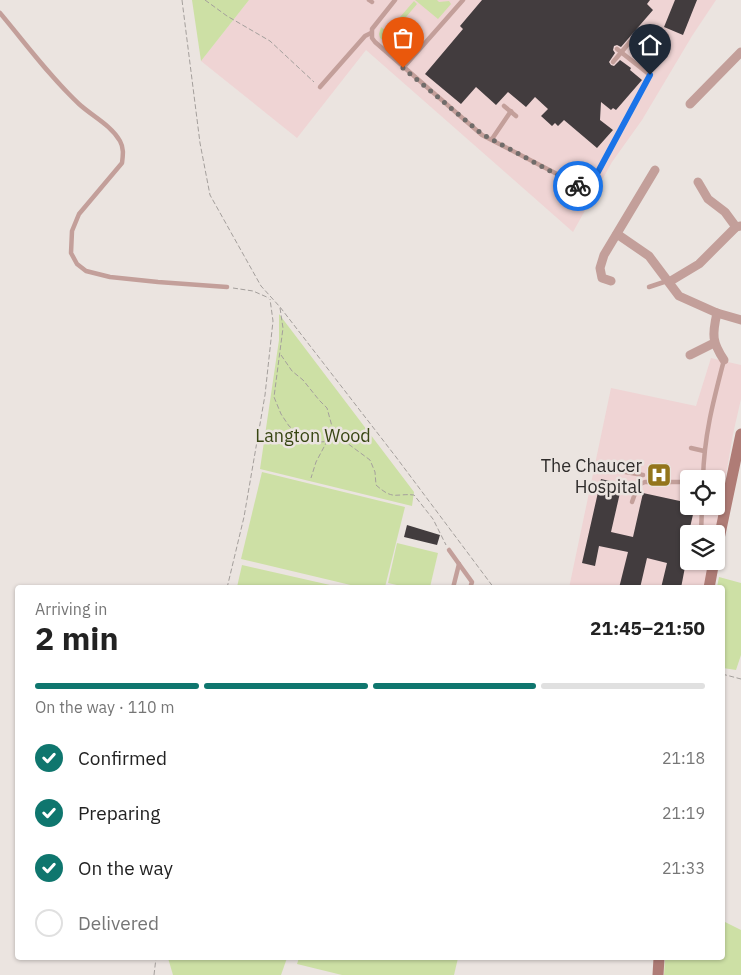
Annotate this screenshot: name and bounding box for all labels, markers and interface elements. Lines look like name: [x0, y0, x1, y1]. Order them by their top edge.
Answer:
pin: [382, 17, 424, 68]
icon: bag: [389, 24, 417, 52]
pin: [629, 24, 671, 75]
icon: home: [636, 31, 664, 59]
courier: [553, 161, 603, 211]
icon: bike: [564, 172, 592, 200]
park label: Langton Wood: [255, 424, 371, 447]
place label: The Chaucer Hospital: [541, 454, 642, 498]
hospital icon: The Chaucer Hospital: [646, 462, 672, 488]
map controls: [680, 470, 725, 570]
button: locate: [680, 470, 725, 515]
button: layers: [680, 525, 725, 570]
text: Arriving in: [35, 599, 107, 619]
text: 21:45–21:50: [590, 616, 705, 640]
text: 2 min: [35, 617, 119, 659]
text: On the way · 110 m: [35, 697, 174, 717]
icon: check: [35, 744, 63, 772]
text: Confirmed: [78, 746, 167, 770]
text: 21:18: [662, 748, 705, 768]
icon: check: [35, 799, 63, 827]
text: Preparing: [78, 801, 160, 825]
text: 21:19: [662, 803, 705, 823]
icon: check: [35, 854, 63, 882]
text: On the way: [78, 856, 173, 880]
text: 21:33: [662, 858, 705, 878]
text: Delivered: [78, 911, 159, 935]

